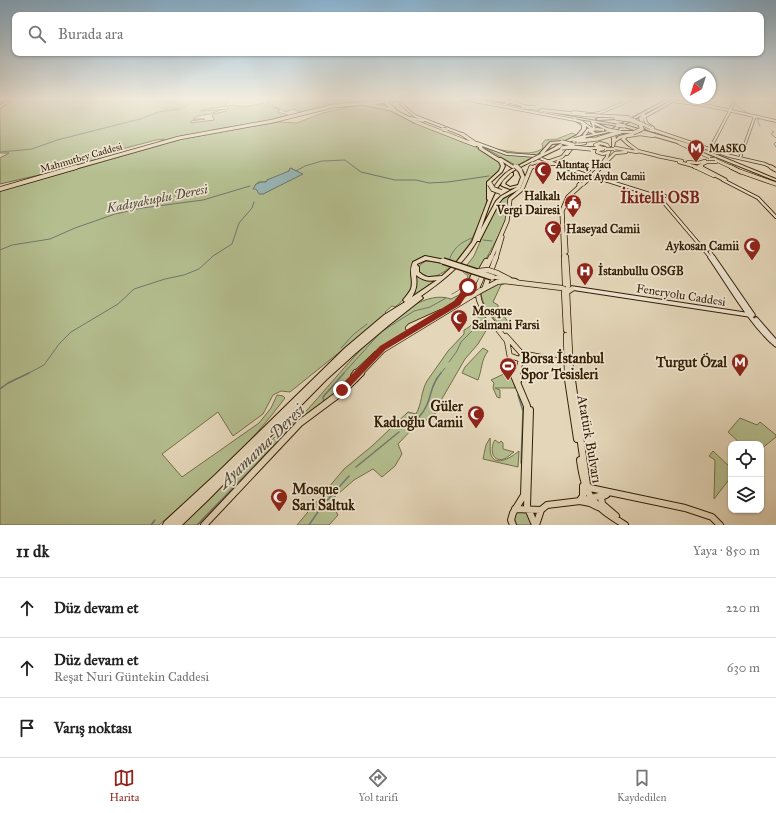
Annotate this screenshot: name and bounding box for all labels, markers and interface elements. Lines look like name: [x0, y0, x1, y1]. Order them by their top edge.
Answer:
search box: [12, 12, 764, 56]
icon: search: [26, 23, 48, 45]
text: Burada ara: [58, 25, 123, 43]
north arrow: [680, 68, 716, 104]
metro station icon: MASKO: [686, 138, 706, 163]
street label: Mahmutbey Caddesi: [39, 140, 124, 175]
place label: MASKO: [709, 143, 747, 155]
place label: Altıntaç Hacı Mehmet Aydın Camii: [555, 159, 646, 184]
mosque icon: Altıntaç Hacı Mehmet Aydın Camii: [533, 160, 553, 185]
water label: Kadıyakuplu Deresi: [104, 181, 209, 217]
district label: İkitelli OSB: [620, 186, 700, 207]
place label: Halkalı Vergi Dairesi: [496, 189, 561, 218]
public building icon: Halkalı Vergi Dairesi: [563, 193, 583, 218]
mosque icon: Haseyad Camii: [543, 219, 563, 244]
place label: Haseyad Camii: [566, 222, 641, 237]
mosque icon: Aykosan Camii: [742, 236, 762, 261]
place label: Aykosan Camii: [665, 239, 740, 254]
hospital icon: İstanbullu OSGB: [575, 261, 595, 286]
place label: İstanbullu OSGB: [598, 262, 684, 278]
route start: [459, 278, 477, 296]
street label: Feneryolu Caddesi: [635, 281, 727, 309]
place label: Mosque Salmani Farsi: [472, 304, 540, 332]
mosque icon: Mosque Salmani Farsi: [449, 308, 469, 333]
place label: Borsa İstanbul Spor Tesisleri: [521, 348, 605, 384]
place label: Turgut Özal: [655, 352, 728, 372]
metro station icon: Turgut Özal: [730, 352, 750, 377]
sports icon: Borsa İstanbul Spor Tesisleri: [498, 356, 518, 381]
route end: [333, 381, 351, 399]
street label: Atatürk Bulvarı: [573, 393, 606, 485]
place label: Güler Kadıoğlu Camii: [373, 398, 464, 432]
water label: Ayamama Deresi: [213, 400, 309, 494]
mosque icon: Güler Kadıoğlu Camii: [466, 404, 486, 429]
map controls: [728, 441, 764, 513]
button: locate: [728, 441, 764, 477]
button: layers: [728, 477, 764, 513]
place label: Mosque Sari Saltuk: [292, 481, 355, 514]
mosque icon: Mosque Sari Saltuk: [269, 487, 289, 512]
text: 11 dk: [16, 541, 50, 562]
text: Yaya · 850 m: [693, 543, 760, 559]
icon: ahead: [16, 597, 38, 619]
text: Düz devam et: [54, 599, 139, 617]
text: 220 m: [726, 600, 760, 616]
text: Düz devam et: [54, 651, 139, 669]
icon: ahead: [16, 657, 38, 679]
text: 630 m: [727, 660, 760, 676]
text: Reşat Nuri Güntekin Caddesi: [54, 669, 209, 685]
icon: arrive: [16, 717, 38, 739]
text: Varış noktası: [54, 719, 132, 737]
tab: Harita: [110, 767, 139, 804]
tab: Yol tarifi: [358, 767, 398, 804]
tab: Kaydedilen: [617, 767, 666, 804]

